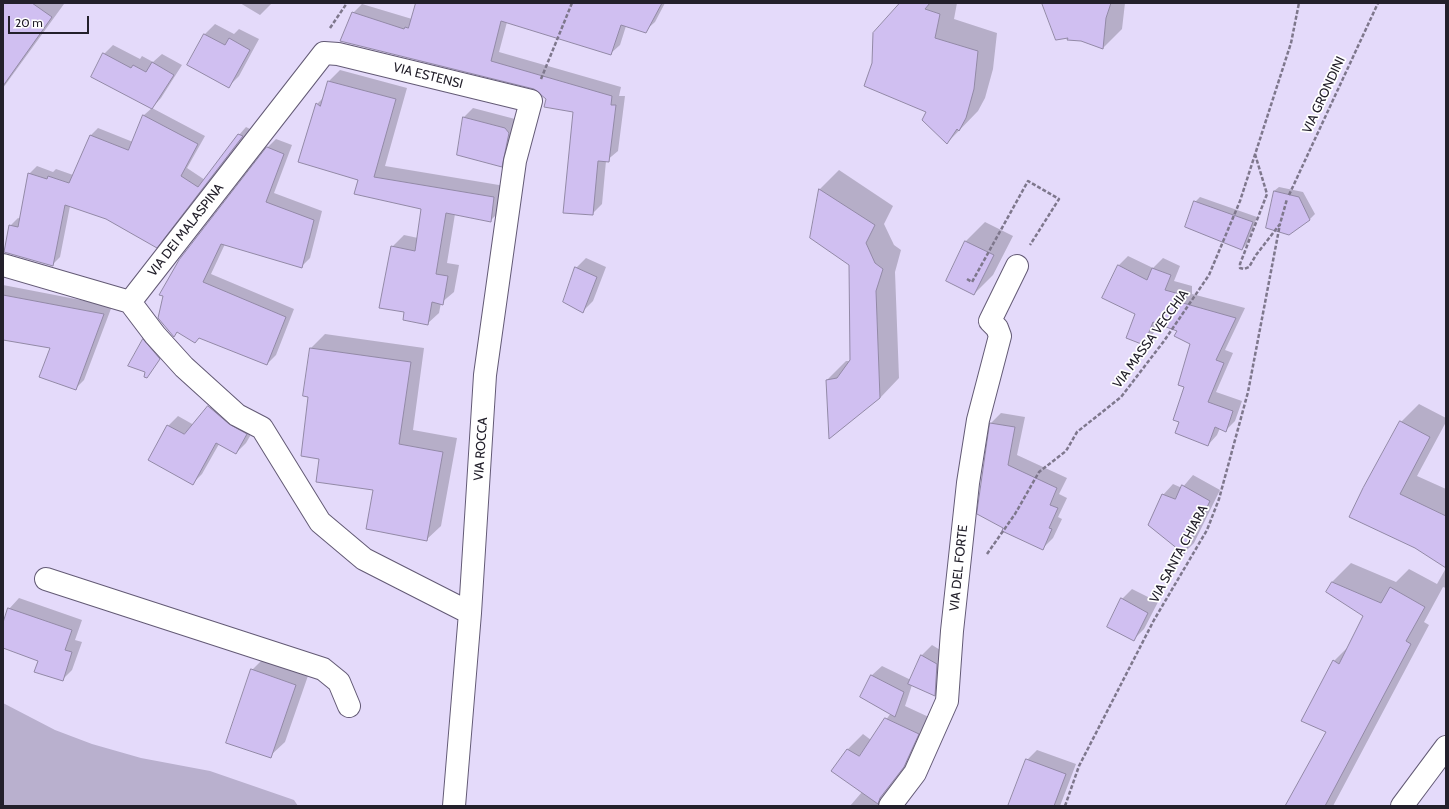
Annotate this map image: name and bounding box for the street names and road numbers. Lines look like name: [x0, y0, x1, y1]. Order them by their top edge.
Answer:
street label: VIA GRONDINI: [1299, 54, 1349, 136]
street label: VIA ESTENSI: [392, 60, 464, 92]
street label: VIA DEI MALASPINA: [145, 180, 227, 280]
street label: VIA MASSA VECCHIA: [1110, 287, 1192, 391]
street label: VIA ROCCA: [471, 417, 491, 481]
street label: VIA SANTA CHIARA: [1147, 502, 1211, 606]
street label: VIA DEL FORTE: [947, 524, 971, 612]

